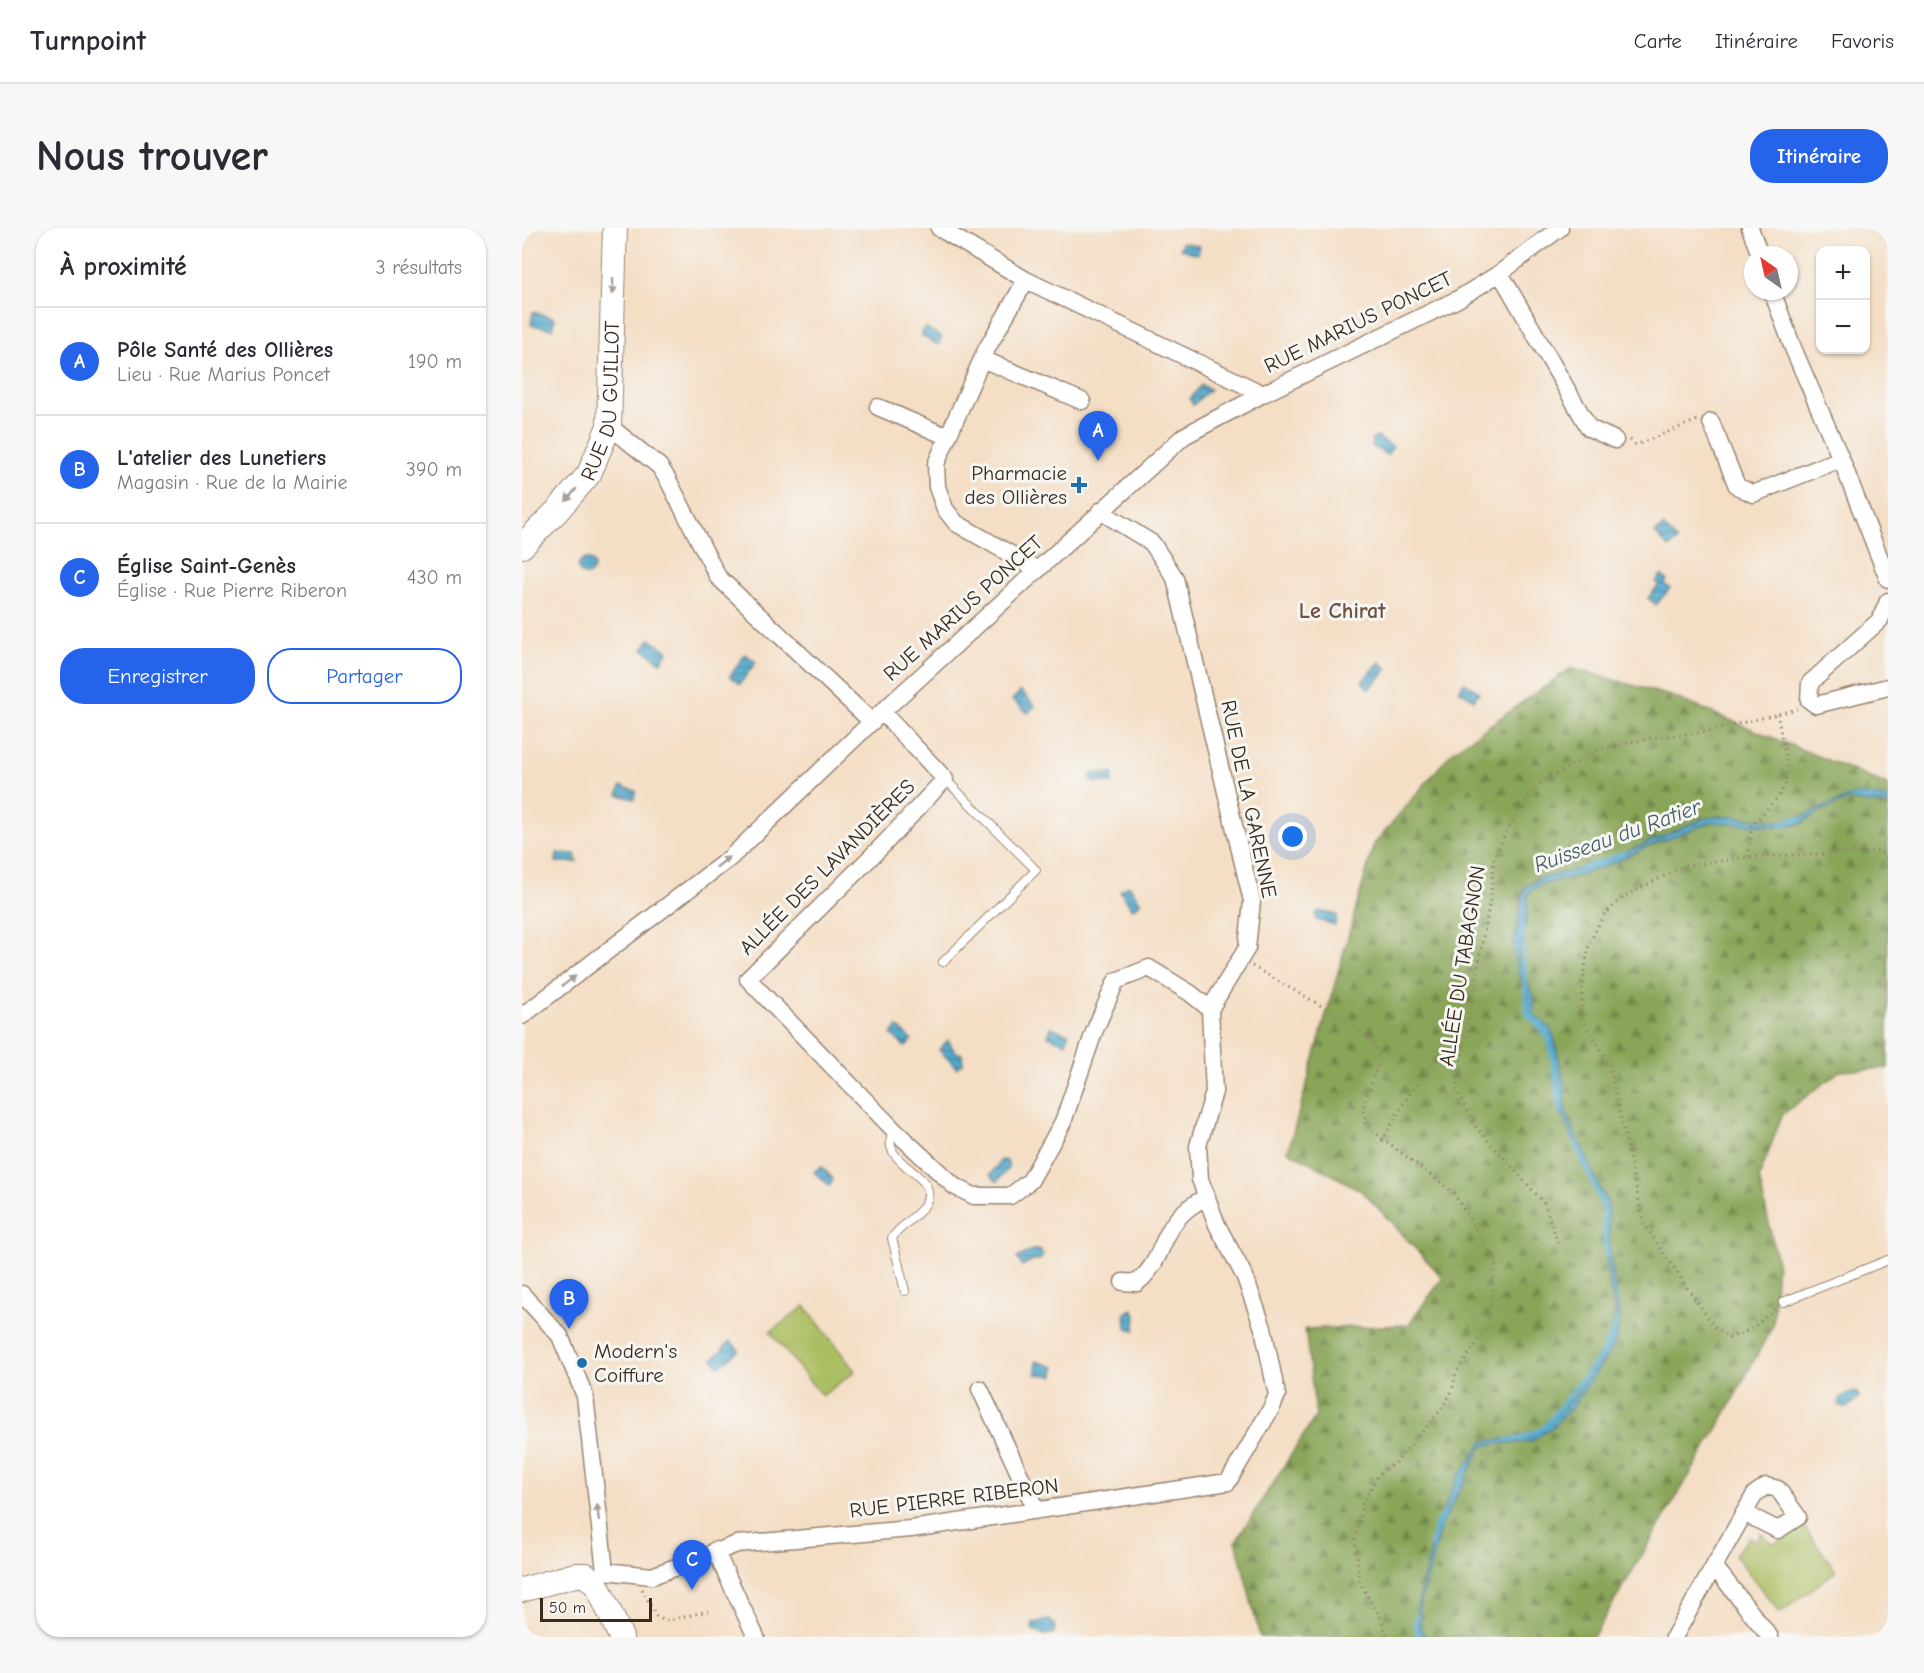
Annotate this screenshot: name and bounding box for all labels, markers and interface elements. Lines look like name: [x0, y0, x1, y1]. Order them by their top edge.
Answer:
text: Turnpoint: [30, 25, 146, 57]
text: Carte: [1634, 29, 1682, 53]
text: Itinéraire: [1715, 29, 1798, 53]
text: Favoris: [1831, 29, 1894, 53]
button: Itinéraire: [1750, 129, 1888, 183]
text: Nous trouver: [36, 132, 268, 181]
north arrow: [1744, 246, 1798, 300]
map controls: [1816, 246, 1870, 354]
button: +: [1816, 246, 1870, 300]
text: À proximité: [60, 252, 187, 282]
text: 3 résultats: [375, 256, 462, 279]
street label: RUE MARIUS PONCET: [1260, 266, 1456, 378]
one-way arrow: [608, 277, 618, 296]
button: −: [1816, 300, 1870, 354]
street label: RUE DU GUILLOT: [576, 321, 624, 484]
text: Pôle Santé des Ollières: [117, 337, 333, 363]
text: A: [74, 350, 85, 373]
text: 190 m: [408, 350, 462, 373]
text: Lieu · Rue Marius Poncet: [117, 363, 330, 386]
pin: A: [1078, 412, 1118, 461]
text: L'atelier des Lunetiers: [117, 445, 326, 471]
text: B: [73, 458, 86, 481]
text: 390 m: [406, 458, 462, 481]
place label: Pharmacie des Ollières: [964, 461, 1067, 509]
text: Magasin · Rue de la Mairie: [117, 471, 347, 494]
marker: Pharmacie des Ollières: [1072, 478, 1086, 492]
one-way arrow: [565, 487, 578, 502]
street label: RUE MARIUS PONCET: [878, 530, 1048, 686]
text: Église Saint-Genès: [117, 553, 296, 579]
text: C: [73, 566, 86, 589]
text: 430 m: [407, 566, 462, 589]
text: Église · Rue Pierre Riberon: [117, 579, 347, 602]
district label: Le Chirat: [1299, 598, 1386, 624]
button: Enregistrer: [60, 648, 255, 704]
button: Partager: [267, 648, 462, 704]
street label: RUE DE LA GARENNE: [1216, 698, 1282, 900]
street label: ALLÉE DES LAVANDIÈRES: [734, 774, 920, 960]
water label: Ruisseau du Ratier: [1530, 793, 1706, 878]
your location: [1278, 822, 1307, 851]
one-way arrow: [716, 857, 731, 869]
street label: ALLÉE DU TABAGNON: [1434, 864, 1490, 1068]
one-way arrow: [561, 975, 576, 987]
pin: B: [550, 1280, 588, 1329]
place label: Modern's Coiffure: [594, 1339, 677, 1387]
marker: Modern's Coiffure: [575, 1356, 589, 1370]
street label: RUE PIERRE RIBERON: [848, 1473, 1060, 1523]
one-way arrow: [593, 1503, 603, 1522]
pin: C: [672, 1540, 712, 1590]
scale bar: [540, 1595, 652, 1622]
text: 50 m: [549, 1599, 586, 1617]

